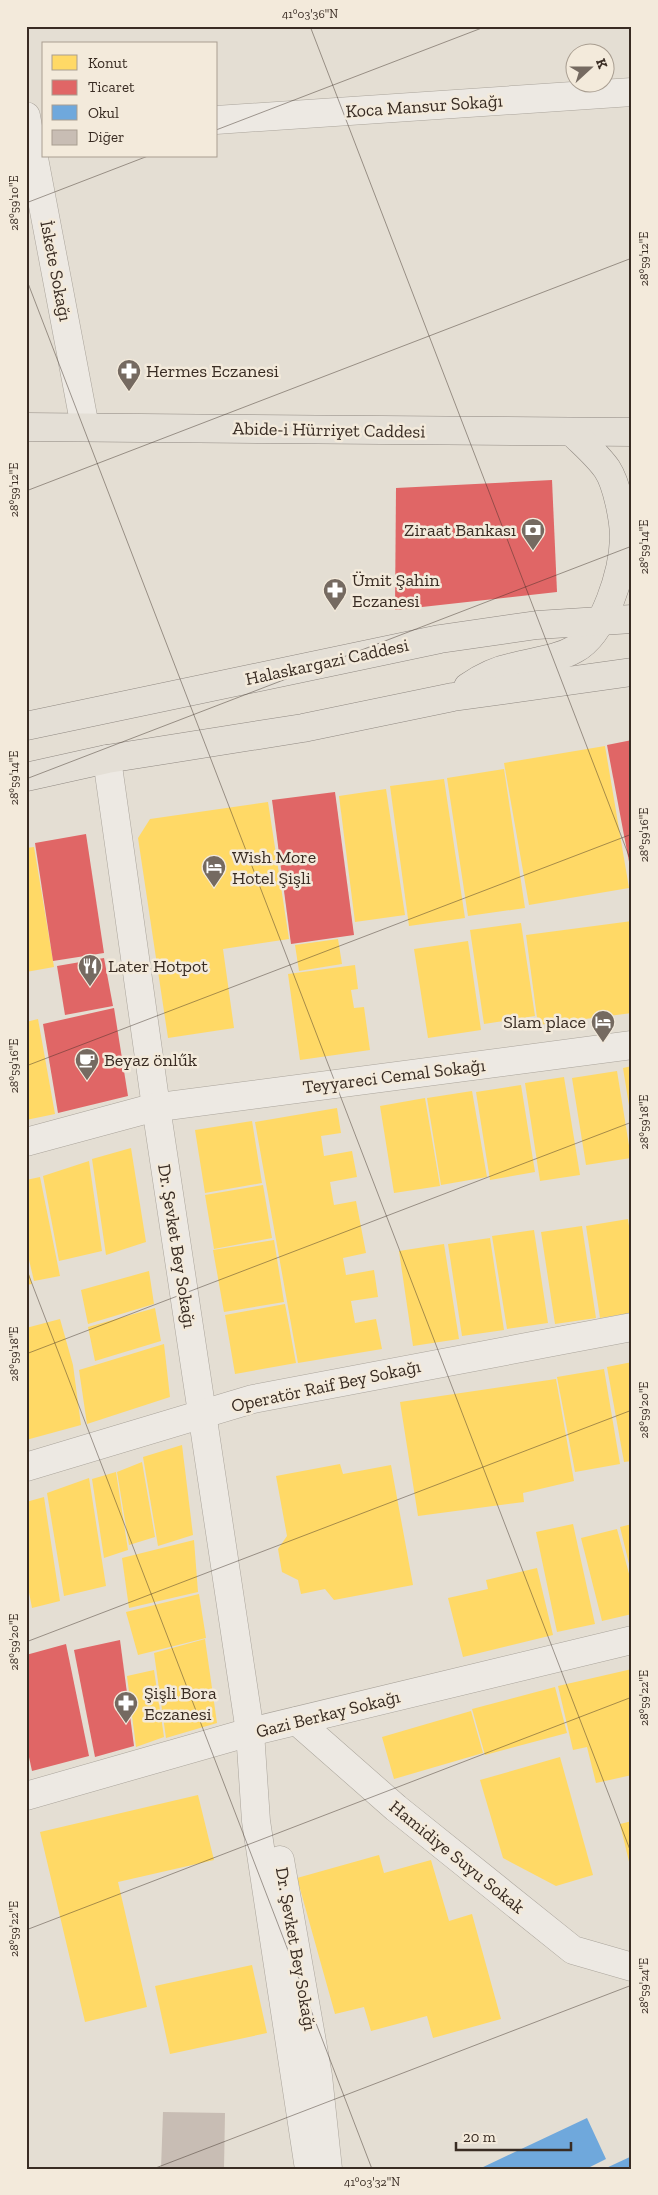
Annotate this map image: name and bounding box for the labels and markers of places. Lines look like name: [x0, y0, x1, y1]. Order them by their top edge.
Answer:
pharmacy icon: Hermes Eczanesi: [116, 358, 142, 392]
place label: Hermes Eczanesi: [146, 360, 279, 382]
bank icon: Ziraat Bankası: [520, 517, 546, 551]
place label: Ziraat Bankası: [404, 519, 516, 541]
place label: Ümit Şahin Eczanesi: [352, 569, 440, 612]
pharmacy icon: Ümit Şahin Eczanesi: [322, 577, 348, 611]
place label: Wish More Hotel Şişli: [232, 846, 316, 889]
hotel icon: Wish More Hotel Şişli: [201, 854, 227, 888]
restaurant icon: Later Hotpot: [77, 953, 103, 987]
place label: Later Hotpot: [108, 955, 208, 977]
hotel icon: Slam place: [590, 1009, 616, 1043]
place label: Slam place: [503, 1011, 586, 1033]
cafe icon: Beyaz önlűk: [74, 1047, 100, 1081]
place label: Beyaz önlűk: [104, 1049, 198, 1071]
place label: Şişli Bora Eczanesi: [144, 1682, 217, 1725]
pharmacy icon: Şişli Bora Eczanesi: [113, 1690, 139, 1724]

